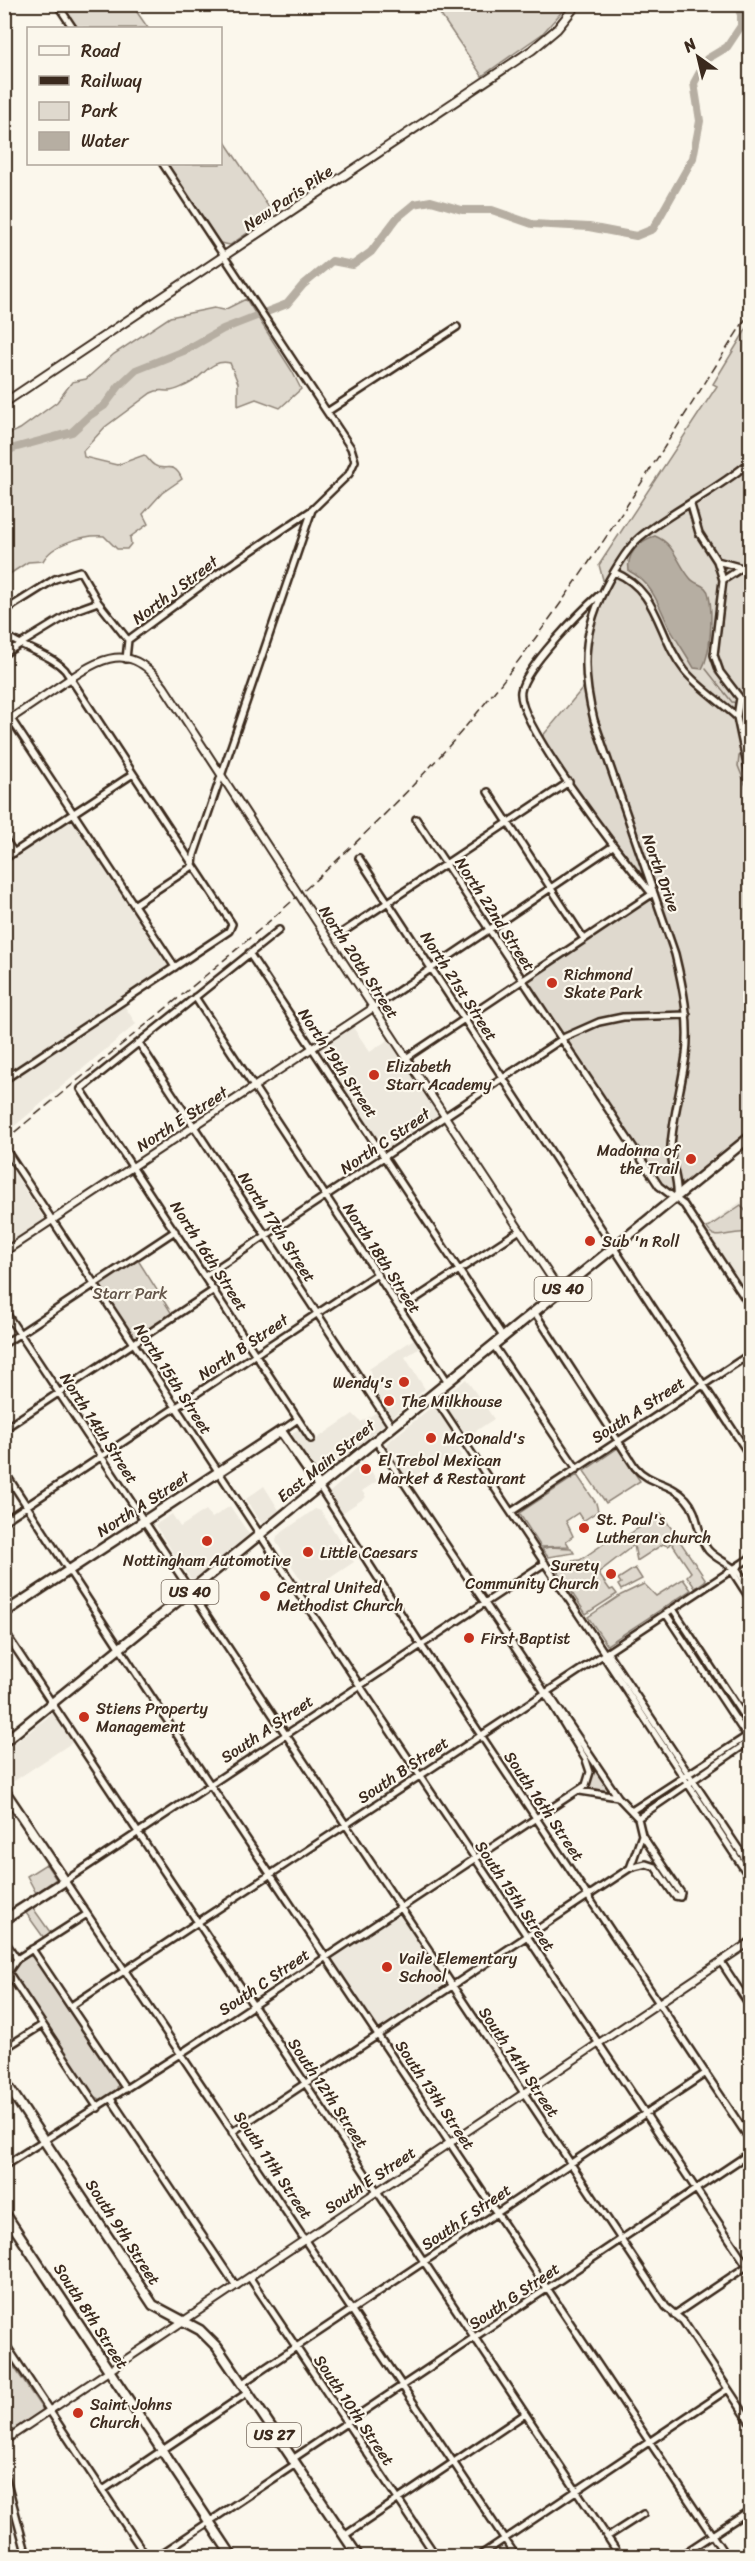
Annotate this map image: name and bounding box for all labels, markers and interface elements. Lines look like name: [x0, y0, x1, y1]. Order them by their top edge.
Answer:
legend: [27, 27, 222, 165]
north arrow: [668, 27, 728, 87]
text: N: [676, 29, 703, 61]
text: Road: [81, 35, 121, 67]
text: Railway: [81, 65, 143, 97]
text: Park: [81, 95, 118, 127]
text: Water: [81, 125, 130, 157]
street label: New Paris Pike: [237, 157, 339, 239]
street label: North J Street: [126, 547, 225, 632]
street label: North Drive: [633, 830, 689, 916]
street label: North 22nd Street: [447, 851, 543, 977]
street label: North 20th Street: [311, 899, 407, 1025]
street label: North 21st Street: [412, 925, 506, 1047]
place label: Richmond Skate Park: [564, 960, 643, 1007]
marker: Richmond Skate Park: [545, 976, 559, 990]
street label: North 19th Street: [290, 1002, 386, 1124]
place label: Elizabeth Starr Academy: [386, 1052, 492, 1099]
marker: Elizabeth Starr Academy: [367, 1068, 381, 1082]
street label: North E Street: [130, 1078, 234, 1160]
street label: North C Street: [334, 1099, 437, 1182]
place label: Madonna of the Trail: [597, 1136, 681, 1183]
marker: Madonna of the Trail: [684, 1152, 698, 1166]
street label: North 17th Street: [230, 1166, 324, 1288]
street label: North 16th Street: [162, 1195, 256, 1317]
street label: North 18th Street: [335, 1196, 429, 1320]
place label: Sub 'n Roll: [602, 1227, 680, 1256]
marker: Sub 'n Roll: [583, 1234, 597, 1248]
road number: US 40: [534, 1277, 592, 1301]
park label: Starr Park: [93, 1279, 168, 1308]
street label: North B Street: [191, 1305, 295, 1388]
street label: North 15th Street: [126, 1317, 220, 1441]
street label: North 14th Street: [52, 1366, 146, 1490]
place label: Wendy's: [333, 1368, 393, 1397]
street label: South A Street: [585, 1369, 691, 1451]
marker: Wendy's: [397, 1375, 411, 1389]
place label: The Milkhouse: [401, 1387, 502, 1416]
marker: The Milkhouse: [382, 1394, 396, 1408]
street label: East Main Street: [270, 1412, 382, 1510]
place label: McDonald's: [443, 1424, 525, 1453]
marker: McDonald's: [424, 1431, 438, 1445]
place label: El Trebol Mexican Market & Restaurant: [378, 1446, 526, 1493]
marker: El Trebol Mexican Market & Restaurant: [359, 1462, 373, 1476]
street label: North A Street: [90, 1463, 196, 1545]
place label: St. Paul's Lutheran church: [596, 1505, 711, 1552]
marker: St. Paul's Lutheran church: [577, 1521, 591, 1535]
marker: Nottingham Automotive: [200, 1534, 214, 1548]
place label: Little Caesars: [320, 1538, 418, 1567]
marker: Little Caesars: [301, 1545, 315, 1559]
place label: Nottingham Automotive: [123, 1546, 291, 1575]
place label: Surety Community Church: [465, 1551, 600, 1598]
marker: Surety Community Church: [604, 1567, 618, 1581]
place label: Central United Methodist Church: [277, 1573, 403, 1620]
road number: US 40: [162, 1580, 219, 1604]
marker: Central United Methodist Church: [258, 1589, 272, 1603]
place label: First Baptist: [481, 1624, 570, 1653]
marker: First Baptist: [462, 1631, 476, 1645]
street label: South A Street: [214, 1687, 320, 1771]
place label: Stiens Property Management: [96, 1694, 208, 1741]
marker: Stiens Property Management: [77, 1710, 91, 1724]
street label: South B Street: [351, 1728, 455, 1812]
street label: South 16th Street: [496, 1745, 592, 1867]
street label: South 15th Street: [467, 1834, 563, 1958]
street label: South C Street: [212, 1940, 316, 2024]
place label: Vaile Elementary School: [399, 1944, 518, 1991]
marker: Vaile Elementary School: [380, 1960, 394, 1974]
street label: South 14th Street: [471, 2000, 567, 2124]
street label: South 12th Street: [280, 2032, 376, 2154]
street label: South 13th Street: [387, 2034, 483, 2156]
street label: South 11th Street: [226, 2105, 320, 2225]
street label: South E Street: [318, 2138, 422, 2222]
street label: South 9th Street: [78, 2173, 168, 2291]
street label: South F Street: [415, 2176, 517, 2258]
street label: South G Street: [462, 2255, 566, 2337]
street label: South 8th Street: [46, 2257, 136, 2375]
street label: South 10th Street: [306, 2348, 402, 2472]
place label: Saint Johns Church: [90, 2390, 173, 2437]
marker: Saint Johns Church: [71, 2406, 85, 2420]
road number: US 27: [247, 2423, 301, 2447]

